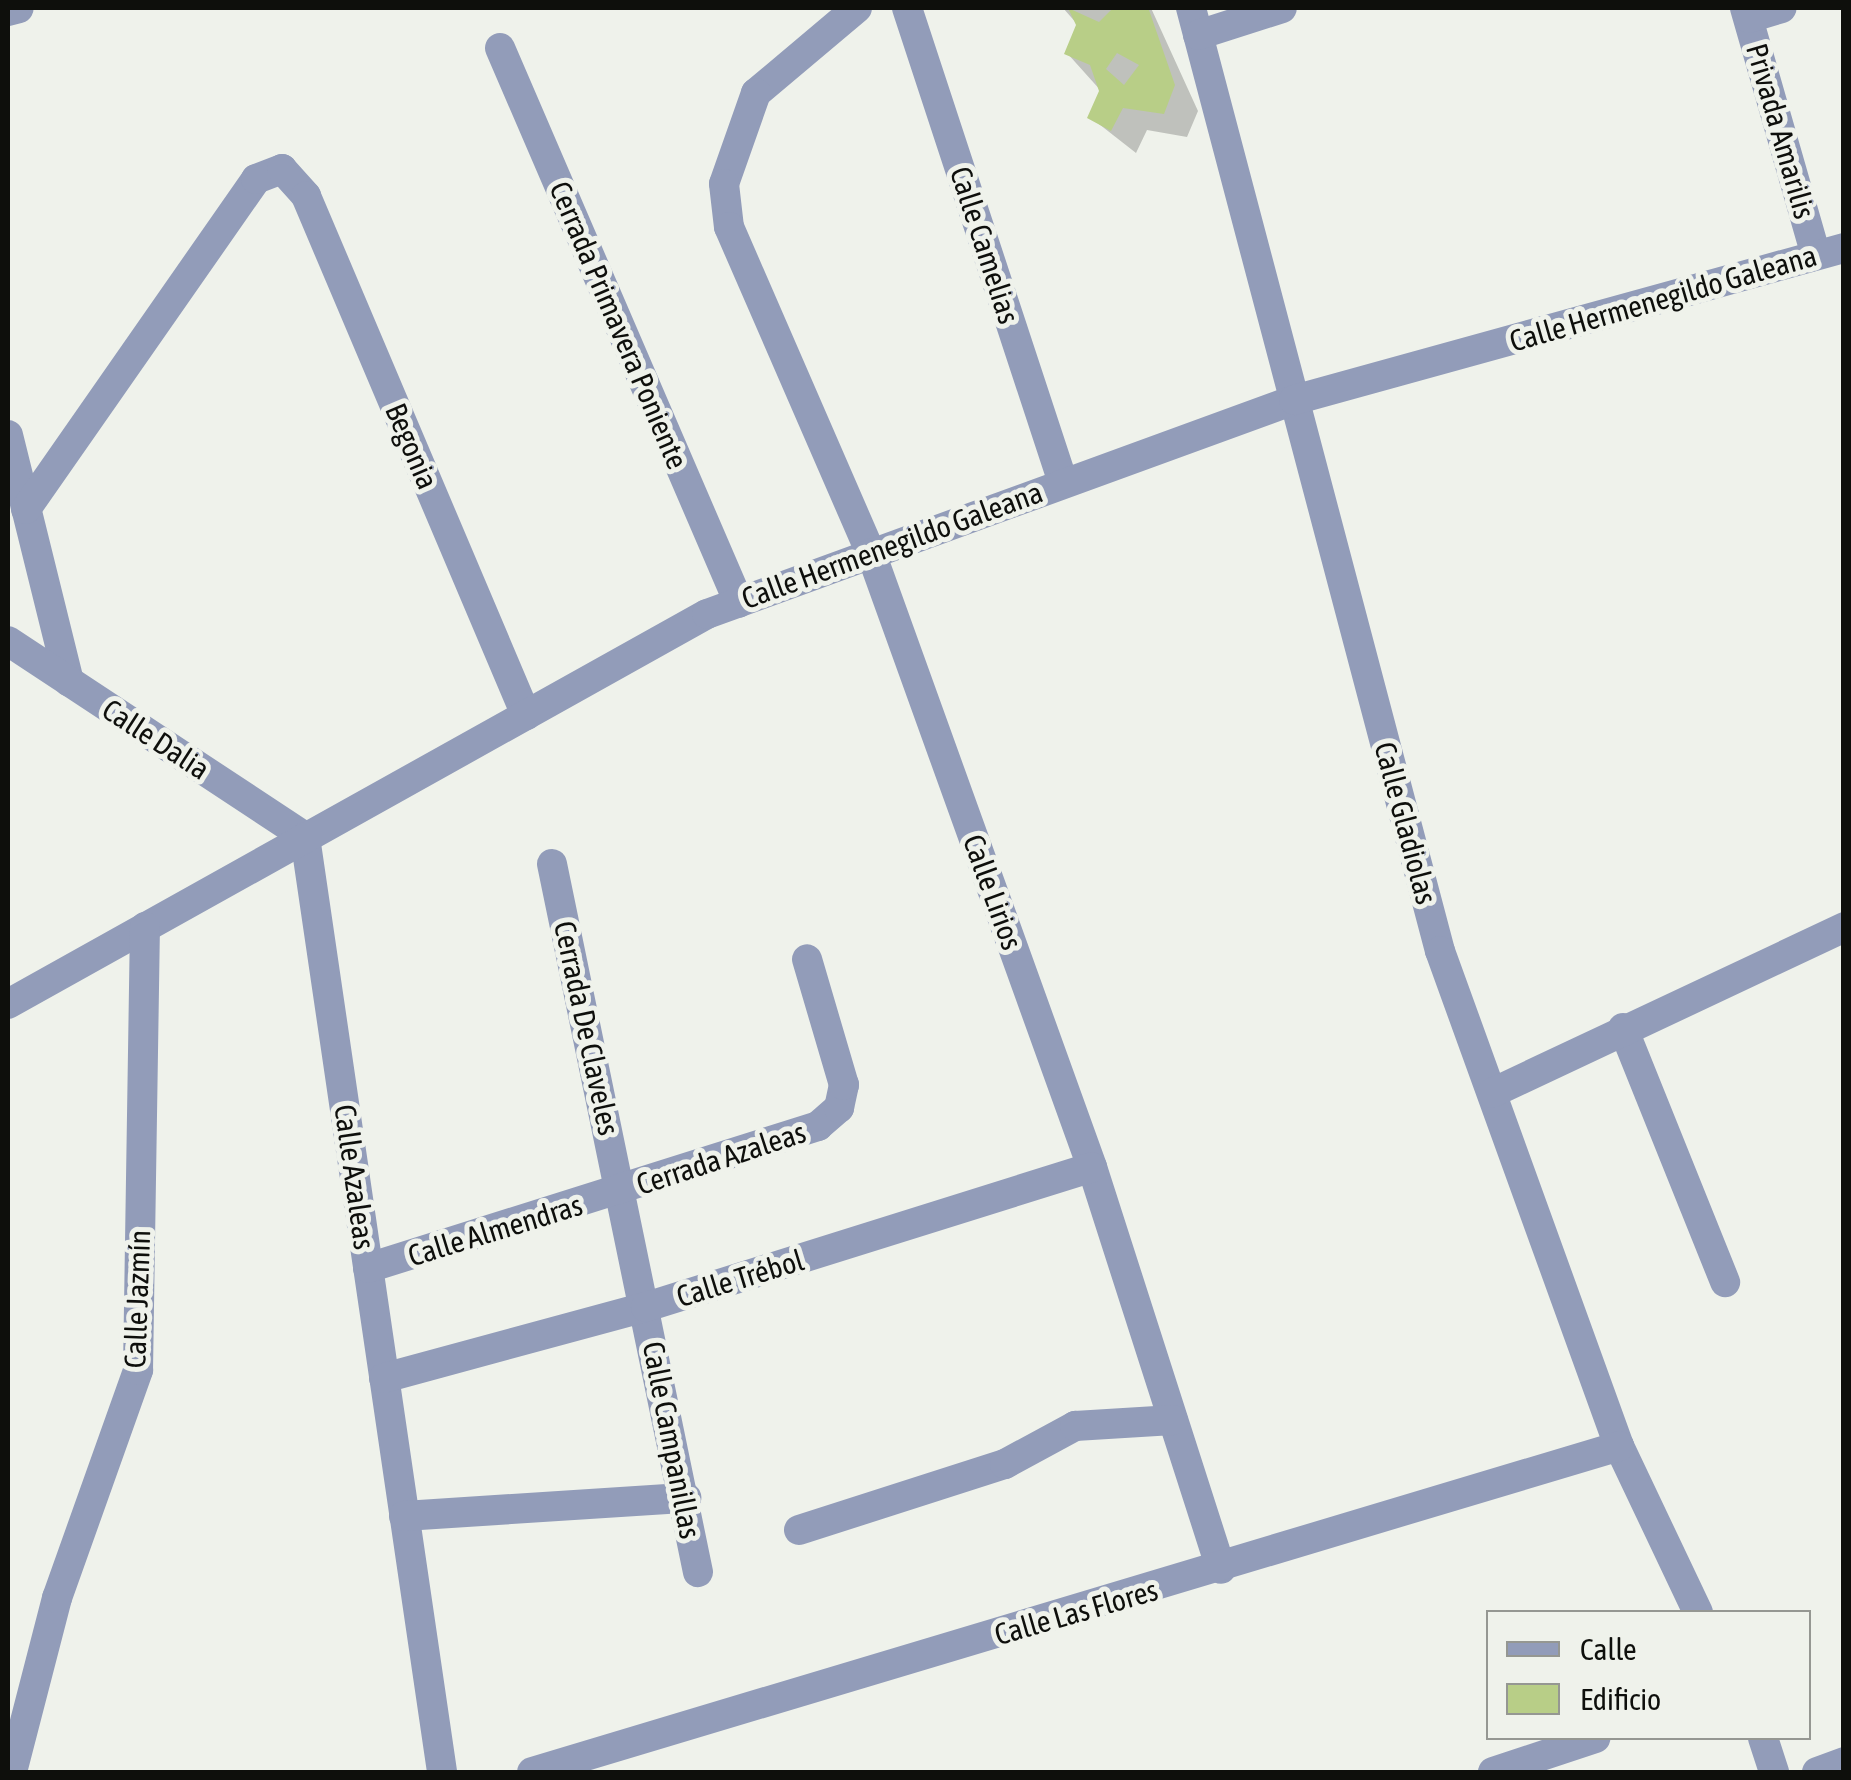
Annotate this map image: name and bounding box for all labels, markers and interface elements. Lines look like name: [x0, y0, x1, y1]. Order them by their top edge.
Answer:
street label: Privada Amarilis: [1739, 39, 1823, 223]
street label: Calle Camelias: [943, 162, 1027, 328]
street label: Cerrada Primavera Poniente: [542, 176, 696, 474]
street label: Calle Hermenegildo Galeana: [1505, 237, 1821, 359]
street label: Begonia: [378, 398, 446, 494]
street label: Calle Hermenegildo Galeana: [737, 474, 1047, 616]
street label: Calle Dalia: [96, 691, 216, 787]
street label: Calle Gladiolas: [1367, 738, 1445, 908]
street label: Calle Lirios: [956, 830, 1030, 954]
street label: Cerrada De Claveles: [547, 918, 627, 1138]
street label: Calle Azaleas: [327, 1102, 383, 1252]
street label: Cerrada Azaleas: [632, 1114, 810, 1202]
street label: Calle Almendras: [404, 1186, 586, 1274]
street label: Calle Jazmín: [117, 1229, 157, 1369]
street label: Calle Trébol: [672, 1242, 808, 1314]
street label: Calle Campanillas: [635, 1338, 709, 1542]
street label: Calle Las Flores: [990, 1572, 1162, 1652]
legend: [1486, 1610, 1811, 1740]
text: Calle: [1580, 1632, 1637, 1666]
text: Edificio: [1580, 1682, 1661, 1716]

